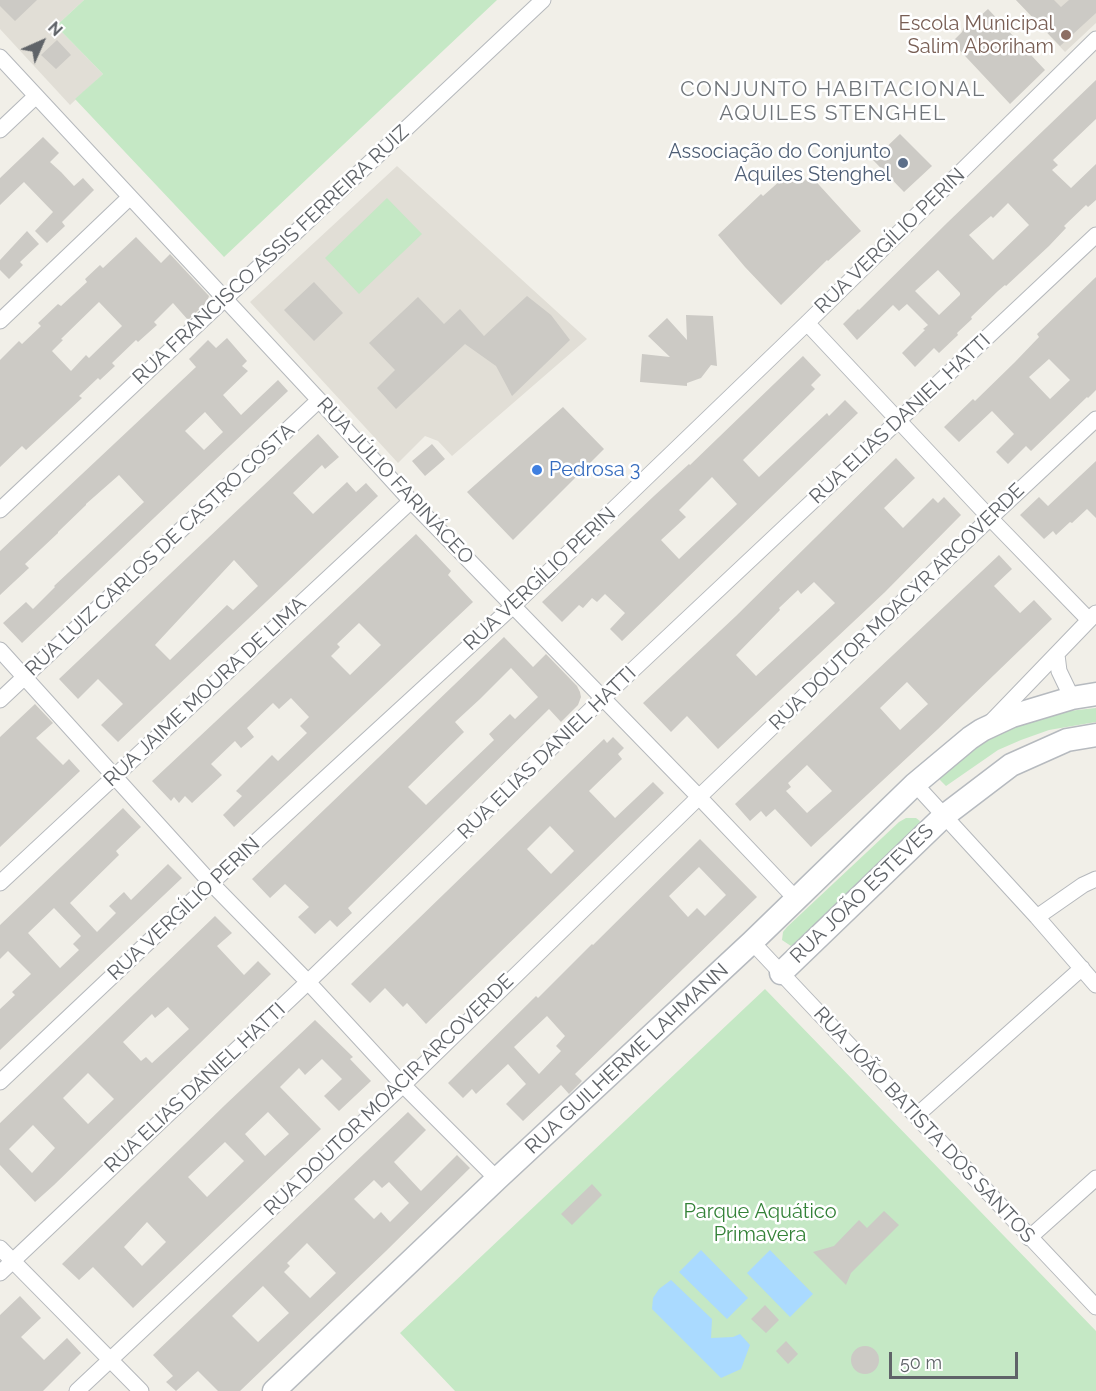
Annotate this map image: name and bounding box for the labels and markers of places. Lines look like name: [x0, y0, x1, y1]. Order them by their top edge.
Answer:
place label: Escola Municipal Salim Aboriham: [899, 12, 1054, 59]
marker: Escola Municipal Salim Aboriham: [1059, 28, 1073, 42]
place label: Associação do Conjunto Aquiles Stenghel: [668, 140, 891, 187]
marker: Associação do Conjunto Aquiles Stenghel: [896, 156, 910, 170]
place label: Pedrosa 3: [549, 458, 640, 482]
marker: Pedrosa 3: [530, 463, 544, 477]

